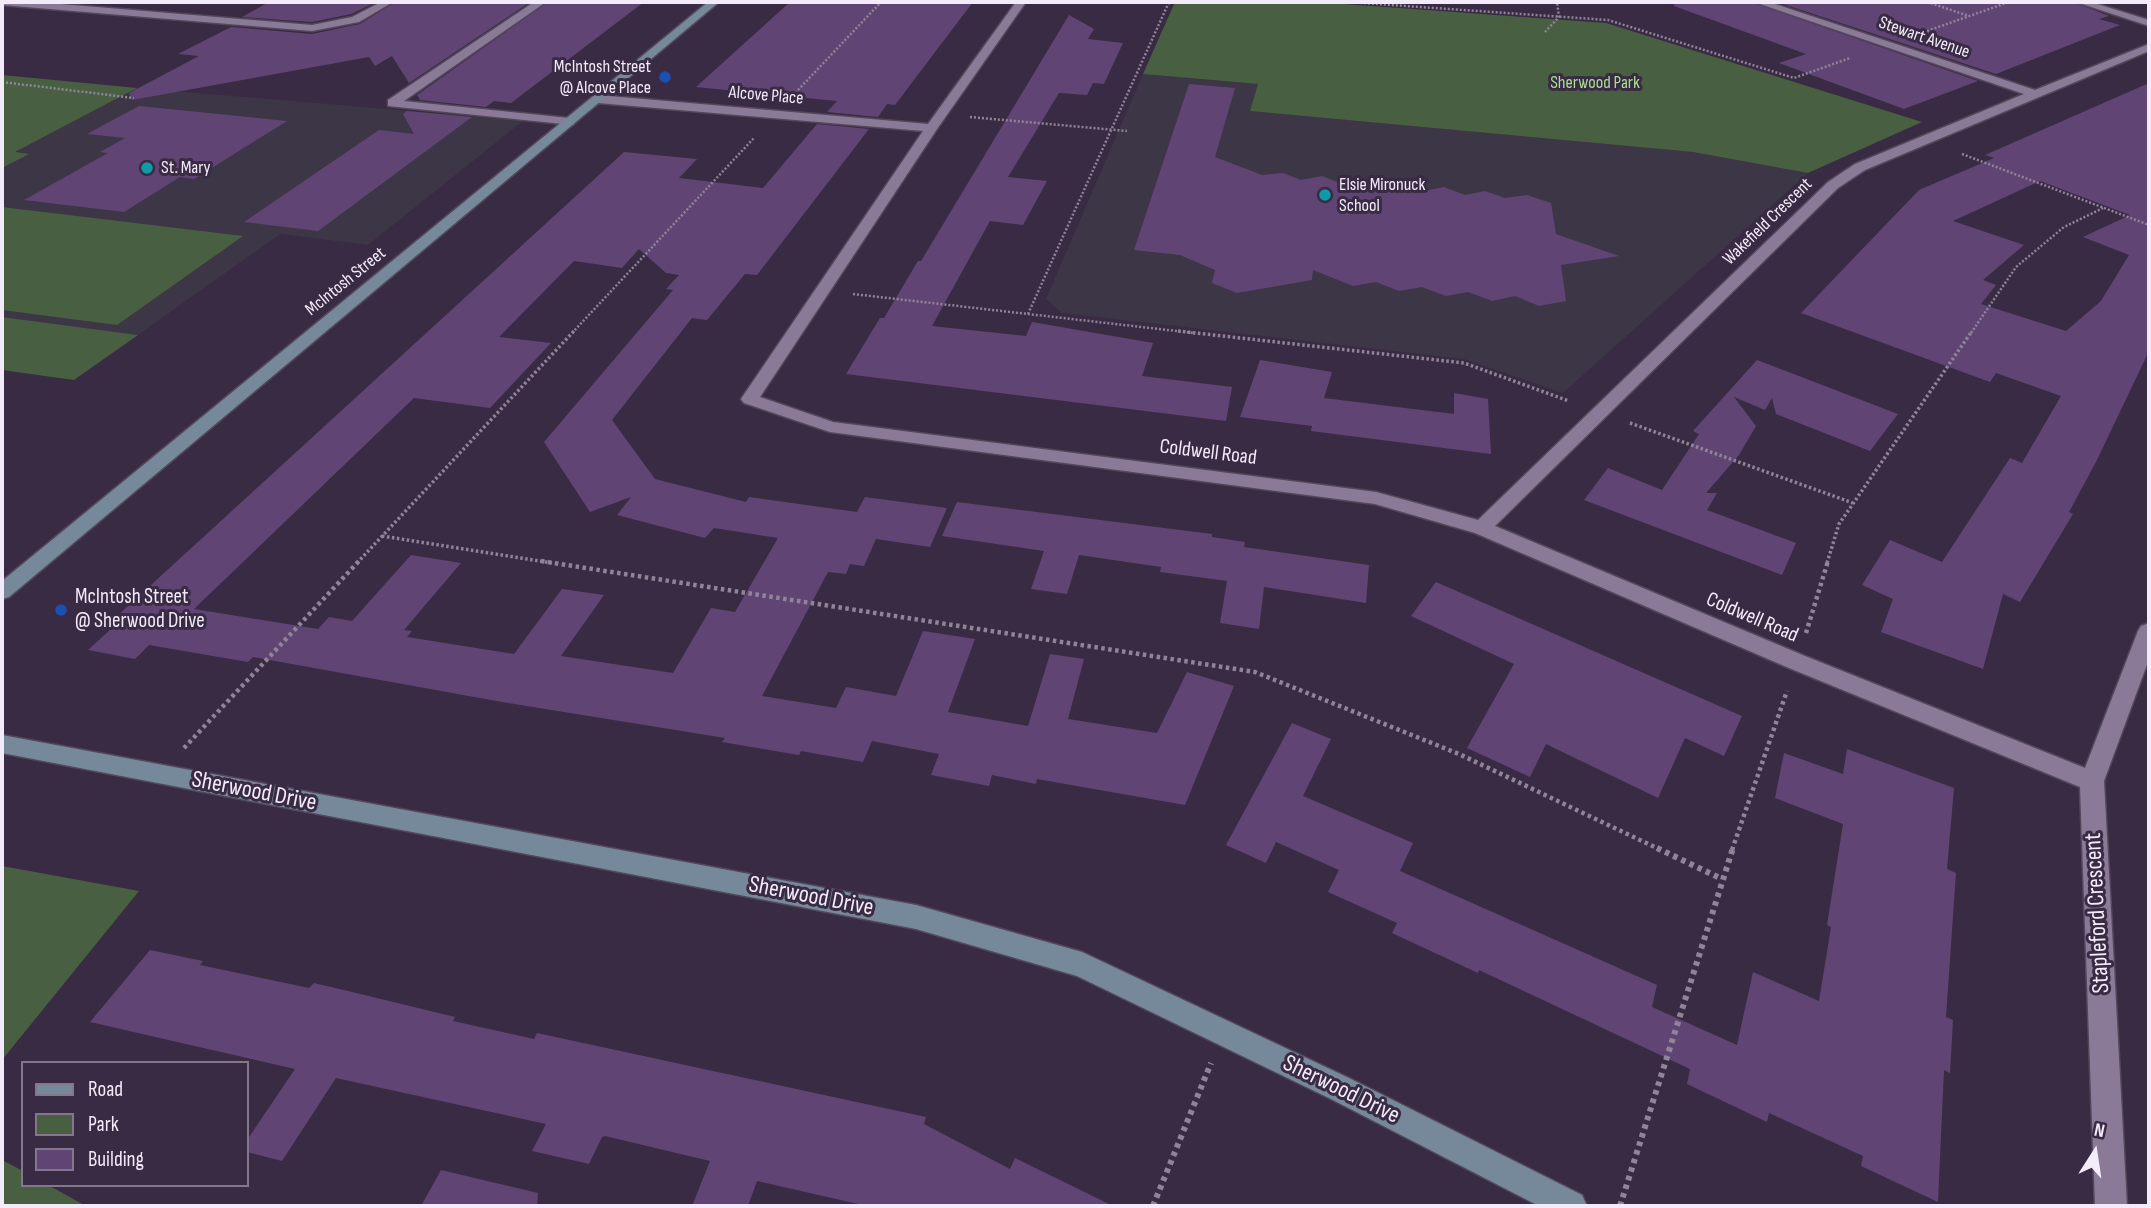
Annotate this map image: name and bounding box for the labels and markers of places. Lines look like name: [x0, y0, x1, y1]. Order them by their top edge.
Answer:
place label: McIntosh Street @ Alcove Place: [554, 56, 651, 98]
marker: McIntosh Street @ Alcove Place: [657, 69, 673, 85]
place label: St. Mary: [161, 157, 211, 179]
marker: St. Mary: [139, 160, 155, 176]
place label: Elsie Mironuck School: [1339, 174, 1425, 216]
marker: Elsie Mironuck School: [1317, 187, 1333, 203]
place label: McIntosh Street @ Sherwood Drive: [75, 585, 205, 635]
marker: McIntosh Street @ Sherwood Drive: [53, 602, 69, 618]

